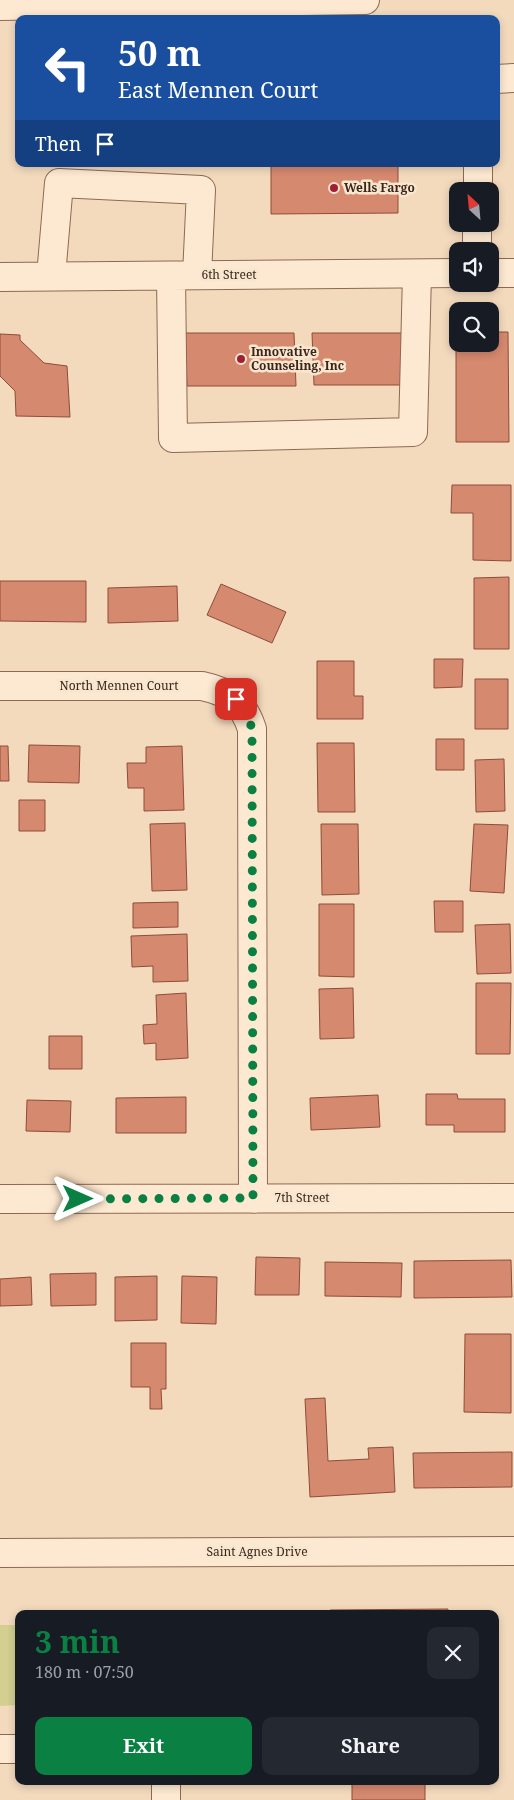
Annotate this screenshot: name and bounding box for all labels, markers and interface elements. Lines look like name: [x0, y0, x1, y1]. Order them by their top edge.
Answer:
text: 50 m: [118, 29, 201, 76]
icon: left: [35, 35, 100, 100]
text: East Mennen Court: [118, 74, 318, 104]
icon: arrive: [91, 130, 119, 158]
text: Then: [35, 131, 81, 157]
place label: Wells Fargo: [344, 179, 415, 196]
marker: Wells Fargo: [328, 182, 340, 194]
north arrow: [449, 182, 499, 232]
map controls: [449, 182, 499, 352]
button: sound: [449, 242, 499, 292]
street label: 6th Street: [201, 266, 257, 283]
button: search: [449, 302, 499, 352]
place label: Innovative Counseling, Inc: [251, 343, 344, 374]
marker: Innovative Counseling, Inc: [235, 353, 247, 365]
street label: North Mennen Court: [60, 677, 178, 694]
pin: [215, 678, 257, 720]
icon: arrive: [222, 685, 250, 713]
position arrow: [51, 1172, 103, 1224]
street label: 7th Street: [274, 1189, 330, 1206]
street label: Saint Agnes Drive: [206, 1543, 308, 1560]
text: 3 min: [35, 1621, 120, 1662]
button: close: [427, 1627, 479, 1679]
text: 180 m · 07:50: [35, 1661, 134, 1683]
button: Exit: [35, 1717, 252, 1775]
button: Share: [262, 1717, 479, 1775]

